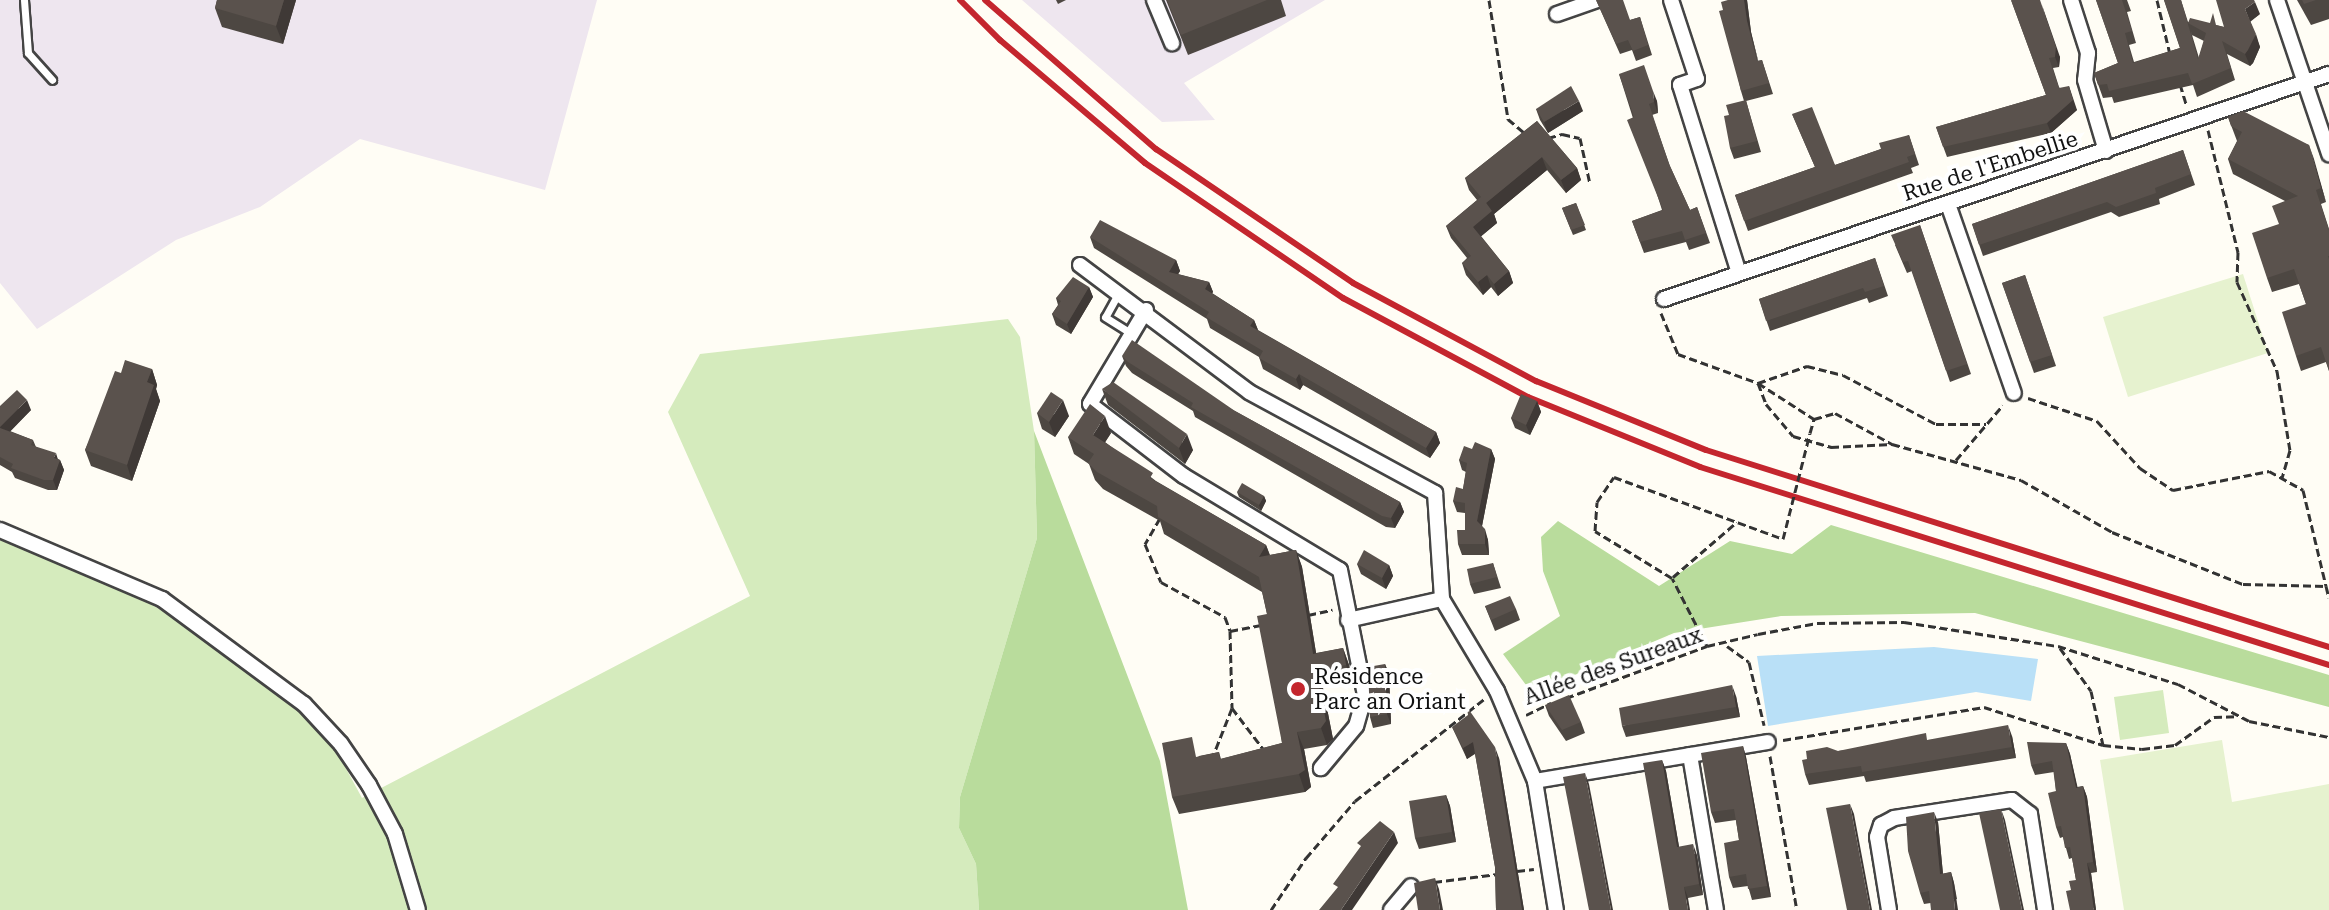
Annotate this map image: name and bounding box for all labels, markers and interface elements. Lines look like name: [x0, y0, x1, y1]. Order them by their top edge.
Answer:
street label: Rue de l'Embellie: [1899, 125, 2081, 207]
street label: Allée des Sureaux: [1520, 621, 1706, 711]
place label: Résidence Parc an Oriant: [1314, 663, 1466, 714]
marker: Résidence Parc an Oriant: [1289, 680, 1307, 698]

